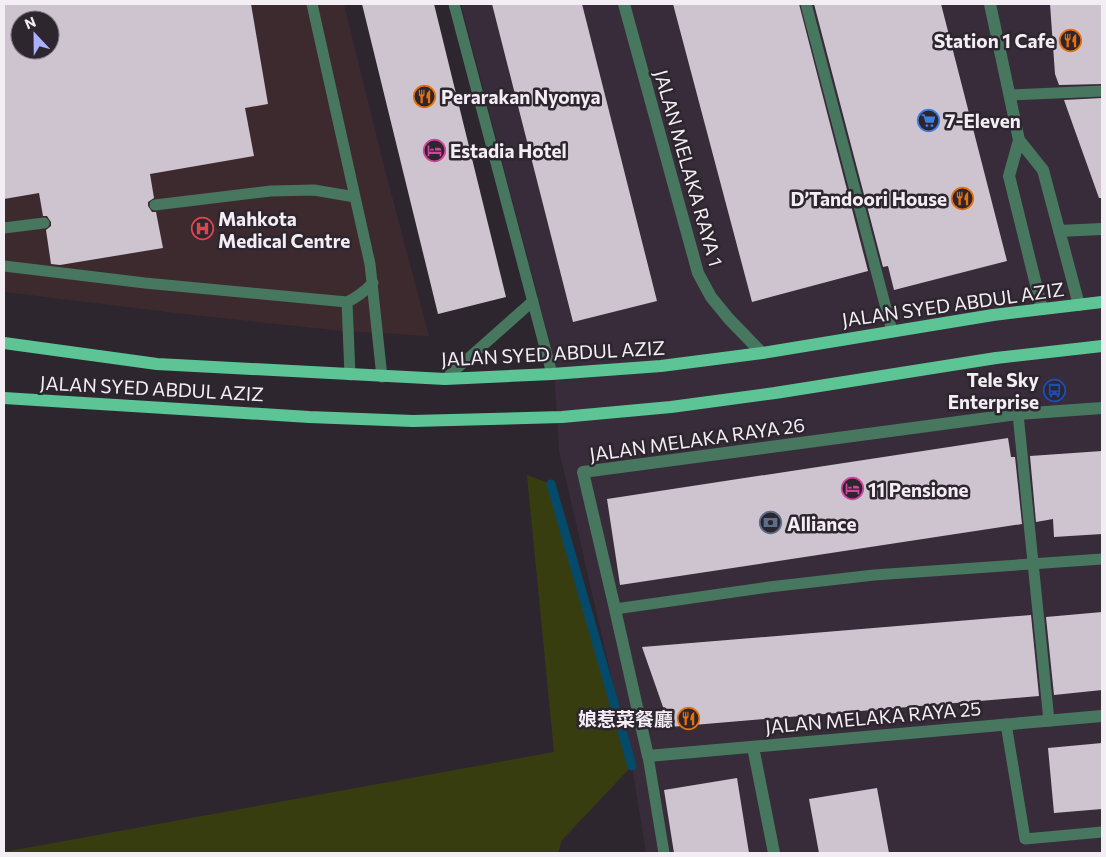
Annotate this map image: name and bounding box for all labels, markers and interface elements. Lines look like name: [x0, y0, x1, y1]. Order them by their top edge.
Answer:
north arrow: [10, 10, 60, 60]
text: N: [22, 13, 38, 32]
restaurant icon: Station 1 Cafe: [1059, 28, 1083, 52]
place label: Station 1 Cafe: [934, 29, 1055, 52]
street label: JALAN MELAKA RAYA 1: [650, 67, 728, 269]
restaurant icon: Perarakan Nyonya: [413, 84, 437, 108]
place label: Perarakan Nyonya: [441, 85, 601, 108]
supermarket icon: 7-Eleven: [917, 108, 941, 132]
place label: 7-Eleven: [945, 109, 1021, 132]
hotel icon: Estadia Hotel: [422, 138, 446, 162]
place label: Estadia Hotel: [450, 139, 567, 162]
restaurant icon: D’Tandoori House: [951, 186, 975, 210]
place label: D’Tandoori House: [790, 187, 947, 210]
place label: Mahkota Medical Centre: [218, 207, 350, 252]
hospital icon: Mahkota Medical Centre: [190, 217, 214, 241]
street label: JALAN SYED ABDUL AZIZ: [840, 277, 1066, 331]
street label: JALAN SYED ABDUL AZIZ: [440, 336, 666, 370]
place label: Tele Sky Enterprise: [948, 368, 1040, 413]
street label: JALAN SYED ABDUL AZIZ: [39, 371, 265, 405]
bus stop icon: Tele Sky Enterprise: [1043, 378, 1067, 402]
street label: JALAN MELAKA RAYA 26: [588, 412, 806, 466]
hotel icon: 11 Pensione: [840, 477, 864, 501]
place label: 11 Pensione: [868, 478, 968, 501]
bank icon: Alliance: [759, 511, 783, 535]
place label: Alliance: [787, 512, 857, 535]
street label: JALAN MELAKA RAYA 25: [764, 696, 982, 738]
restaurant icon: 娘惹菜餐廳: [677, 706, 701, 730]
place label: 娘惹菜餐廳: [578, 707, 673, 730]

